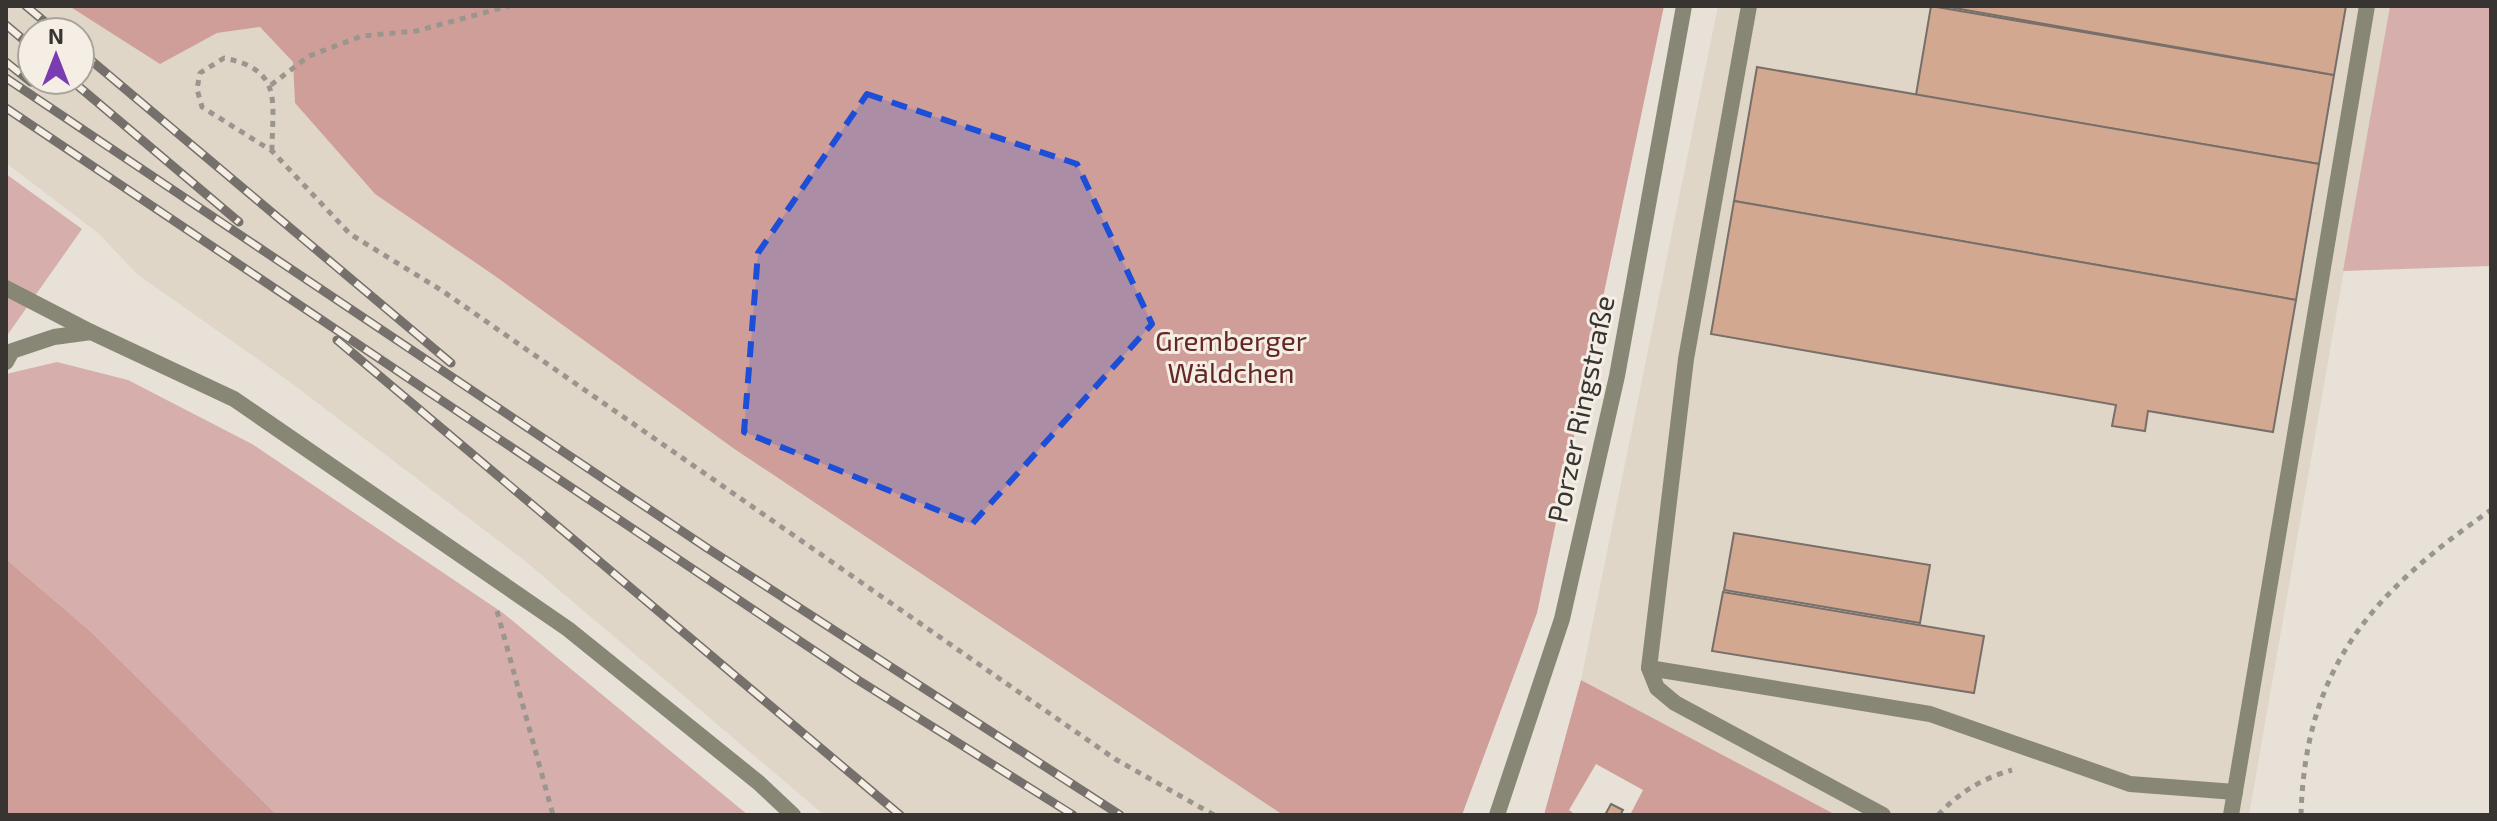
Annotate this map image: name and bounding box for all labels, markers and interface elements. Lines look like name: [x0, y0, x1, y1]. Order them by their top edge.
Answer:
north arrow: [16, 16, 96, 96]
text: N: [48, 22, 64, 48]
street label: Porzer Ringstraße: [1539, 292, 1621, 525]
park label: Gremberger Wäldchen: [1155, 323, 1307, 389]

